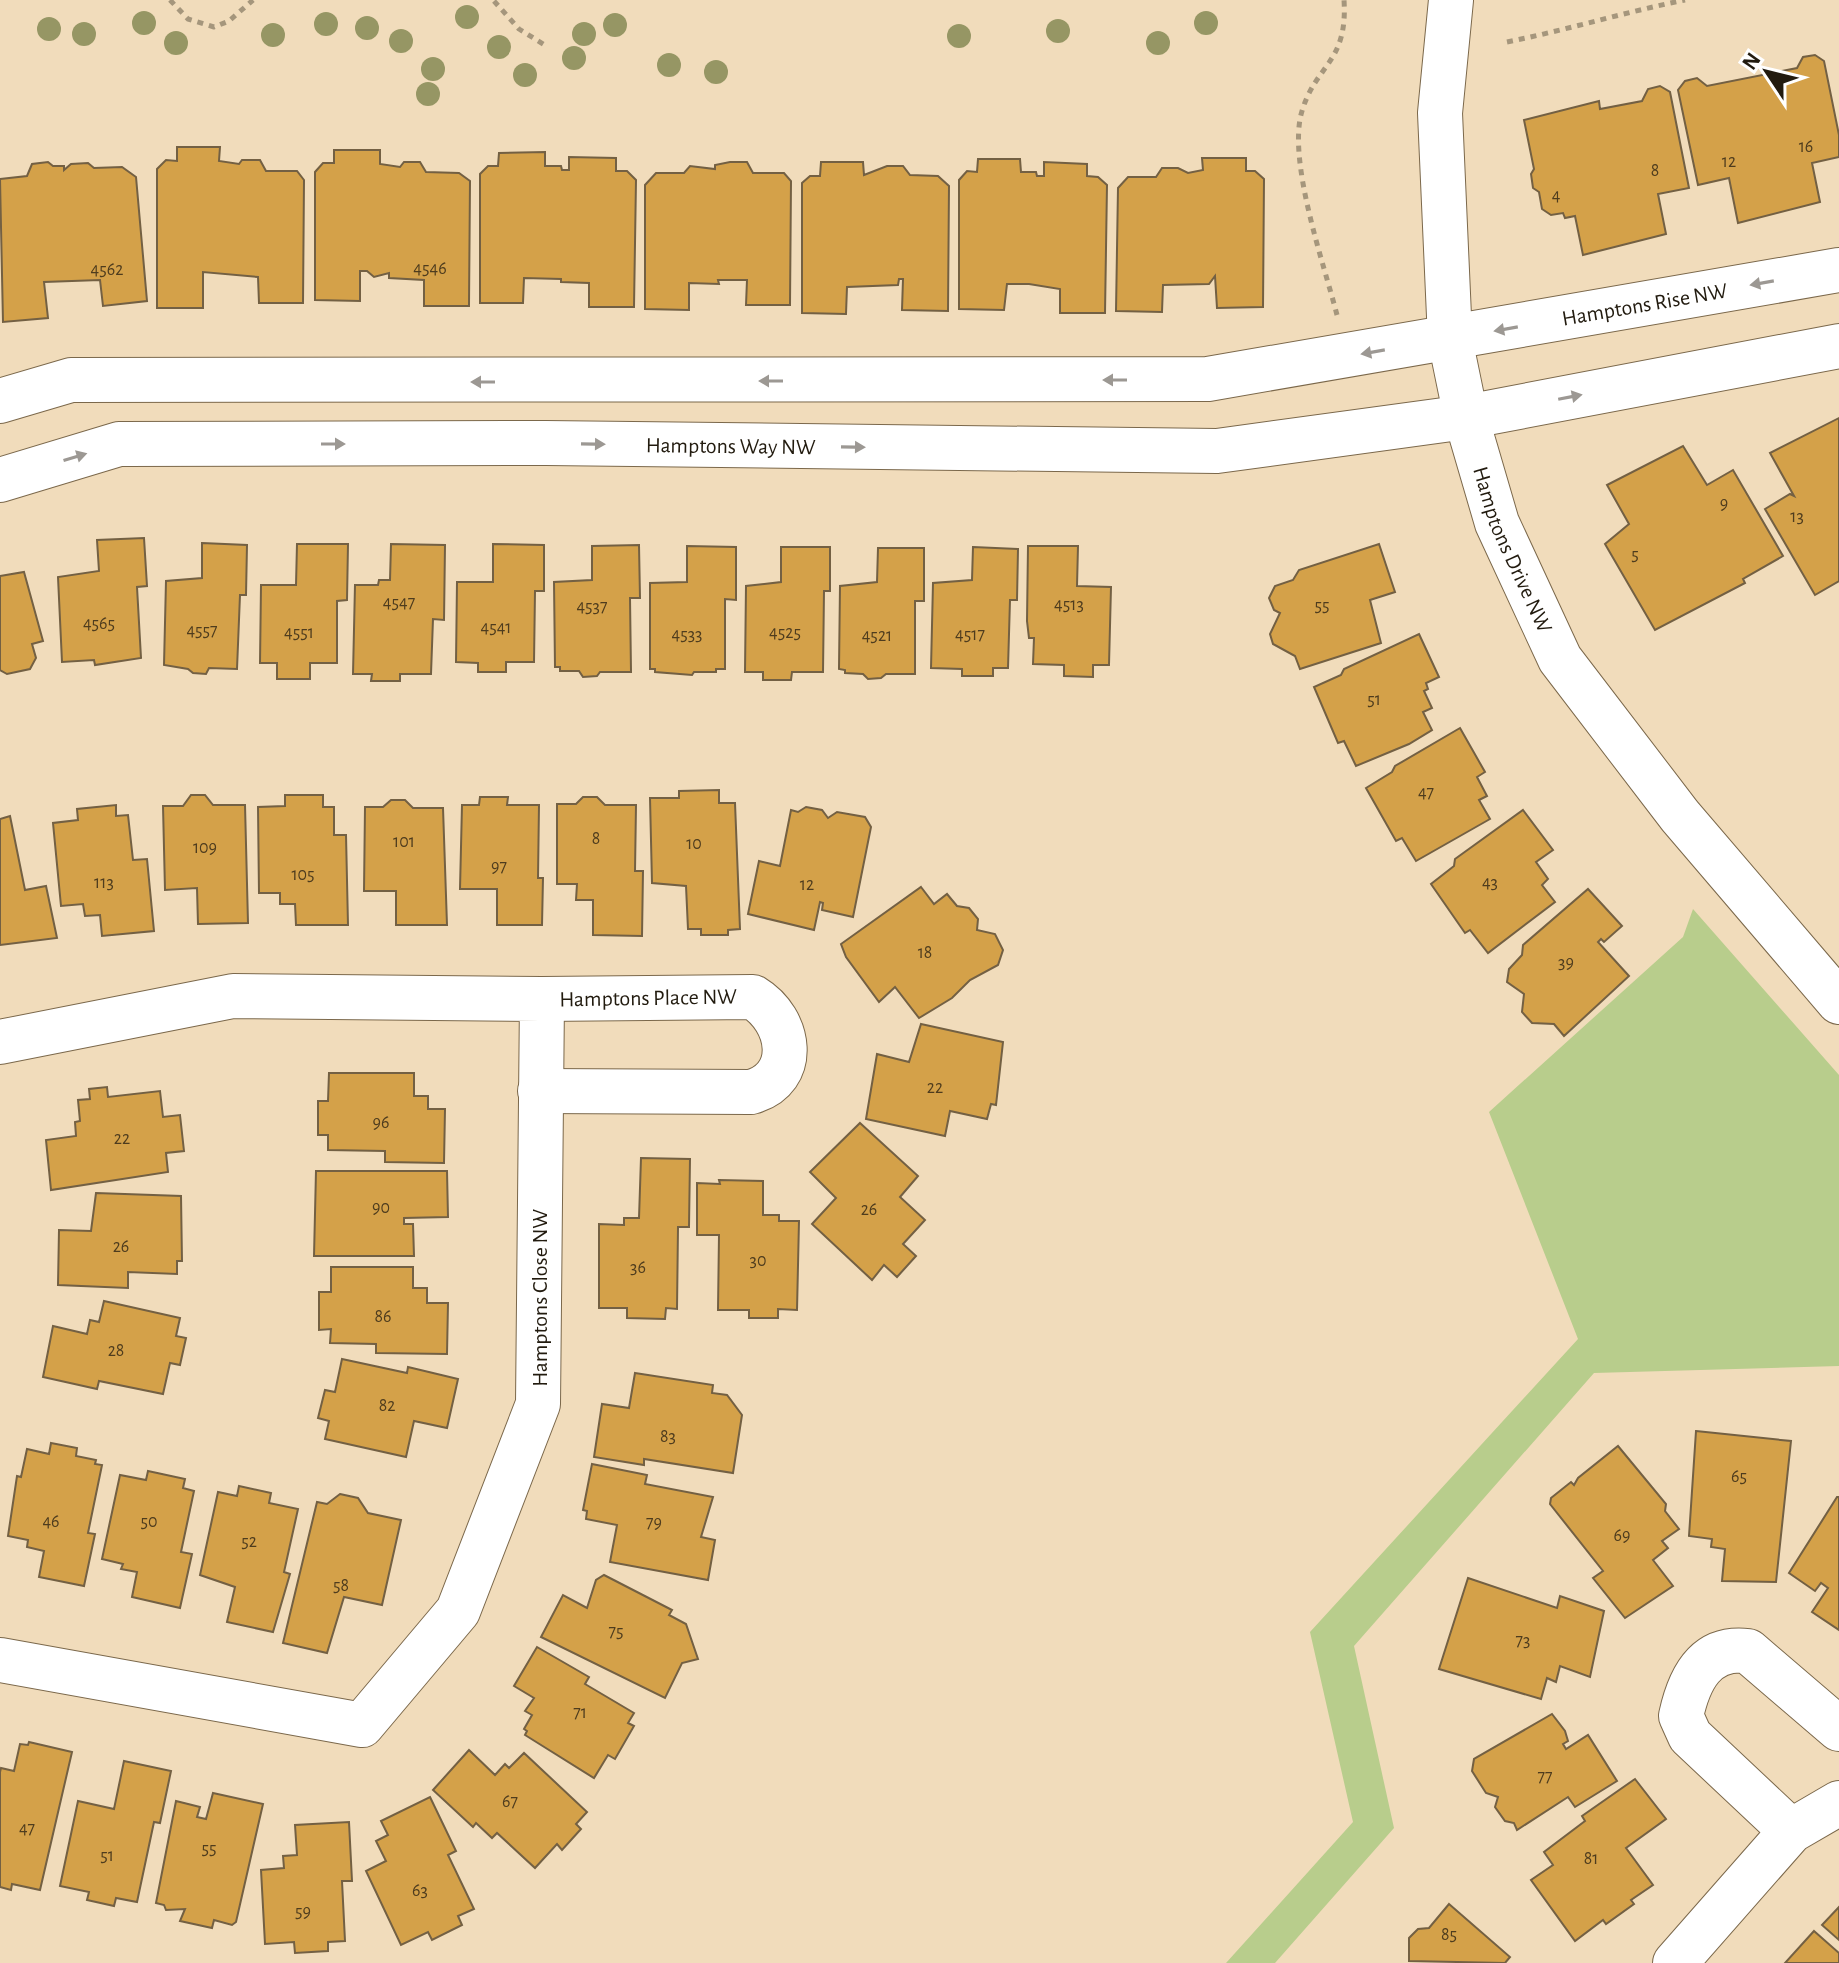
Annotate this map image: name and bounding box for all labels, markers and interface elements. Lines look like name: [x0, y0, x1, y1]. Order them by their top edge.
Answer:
north arrow: [1727, 32, 1807, 112]
text: N: [1738, 49, 1765, 74]
house number: 16: [1799, 138, 1813, 156]
house number: 12: [1722, 153, 1736, 171]
house number: 8: [1651, 162, 1659, 180]
house number: 4: [1552, 187, 1561, 205]
house number: 4546: [413, 260, 447, 278]
house number: 4562: [91, 261, 123, 279]
one-way arrow: [1749, 278, 1774, 290]
street label: Hamptons Rise NW: [1560, 279, 1729, 330]
one-way arrow: [1493, 323, 1518, 335]
one-way arrow: [1360, 346, 1385, 358]
one-way arrow: [1102, 374, 1127, 386]
one-way arrow: [758, 375, 783, 387]
one-way arrow: [470, 376, 495, 388]
one-way arrow: [1558, 390, 1583, 403]
street label: Hamptons Way NW: [646, 434, 816, 458]
one-way arrow: [321, 438, 346, 450]
one-way arrow: [581, 438, 606, 450]
one-way arrow: [841, 440, 866, 453]
one-way arrow: [63, 450, 87, 463]
street label: Hamptons Drive NW: [1469, 464, 1556, 636]
house number: 9: [1720, 495, 1728, 513]
house number: 13: [1790, 508, 1804, 526]
house number: 5: [1631, 546, 1639, 564]
house number: 4547: [383, 594, 415, 612]
house number: 4513: [1054, 596, 1084, 614]
house number: 55: [1314, 597, 1330, 615]
house number: 4537: [576, 598, 608, 616]
house number: 4565: [83, 615, 115, 633]
house number: 4541: [480, 619, 512, 637]
house number: 4557: [186, 622, 218, 640]
house number: 4551: [284, 624, 314, 642]
house number: 4525: [769, 624, 801, 642]
house number: 4533: [671, 626, 703, 644]
house number: 4517: [955, 626, 985, 644]
house number: 4521: [862, 627, 892, 645]
house number: 51: [1367, 691, 1381, 709]
house number: 47: [1418, 784, 1434, 802]
house number: 8: [592, 830, 600, 848]
house number: 101: [393, 833, 415, 851]
house number: 10: [686, 835, 702, 853]
house number: 109: [193, 839, 217, 857]
house number: 97: [491, 858, 507, 876]
house number: 105: [291, 866, 315, 884]
house number: 113: [94, 874, 114, 892]
house number: 43: [1482, 874, 1498, 892]
house number: 12: [800, 876, 814, 894]
house number: 18: [918, 944, 932, 962]
house number: 39: [1558, 954, 1574, 972]
street label: Hamptons Place NW: [559, 985, 737, 1011]
house number: 22: [927, 1079, 943, 1097]
house number: 96: [373, 1114, 389, 1132]
house number: 22: [114, 1130, 130, 1148]
house number: 90: [372, 1199, 390, 1217]
house number: 26: [861, 1201, 877, 1219]
street label: Hamptons Close NW: [529, 1209, 551, 1387]
house number: 26: [113, 1238, 129, 1256]
house number: 30: [750, 1252, 766, 1270]
house number: 36: [630, 1259, 646, 1277]
house number: 86: [375, 1308, 392, 1326]
house number: 28: [108, 1342, 124, 1360]
house number: 82: [379, 1397, 395, 1415]
house number: 83: [660, 1428, 676, 1446]
house number: 65: [1731, 1468, 1747, 1486]
house number: 46: [42, 1513, 60, 1531]
house number: 50: [140, 1513, 158, 1531]
house number: 79: [646, 1514, 662, 1532]
house number: 69: [1614, 1527, 1630, 1545]
house number: 52: [241, 1533, 257, 1551]
house number: 58: [333, 1577, 349, 1595]
house number: 75: [608, 1623, 624, 1641]
house number: 73: [1516, 1632, 1530, 1650]
house number: 71: [573, 1704, 587, 1722]
house number: 77: [1537, 1768, 1553, 1786]
house number: 67: [502, 1793, 518, 1811]
house number: 47: [19, 1820, 35, 1838]
house number: 55: [201, 1840, 217, 1858]
house number: 51: [100, 1847, 114, 1865]
house number: 81: [1584, 1850, 1598, 1868]
house number: 63: [412, 1882, 428, 1900]
house number: 59: [295, 1903, 311, 1921]
house number: 85: [1441, 1926, 1457, 1944]

